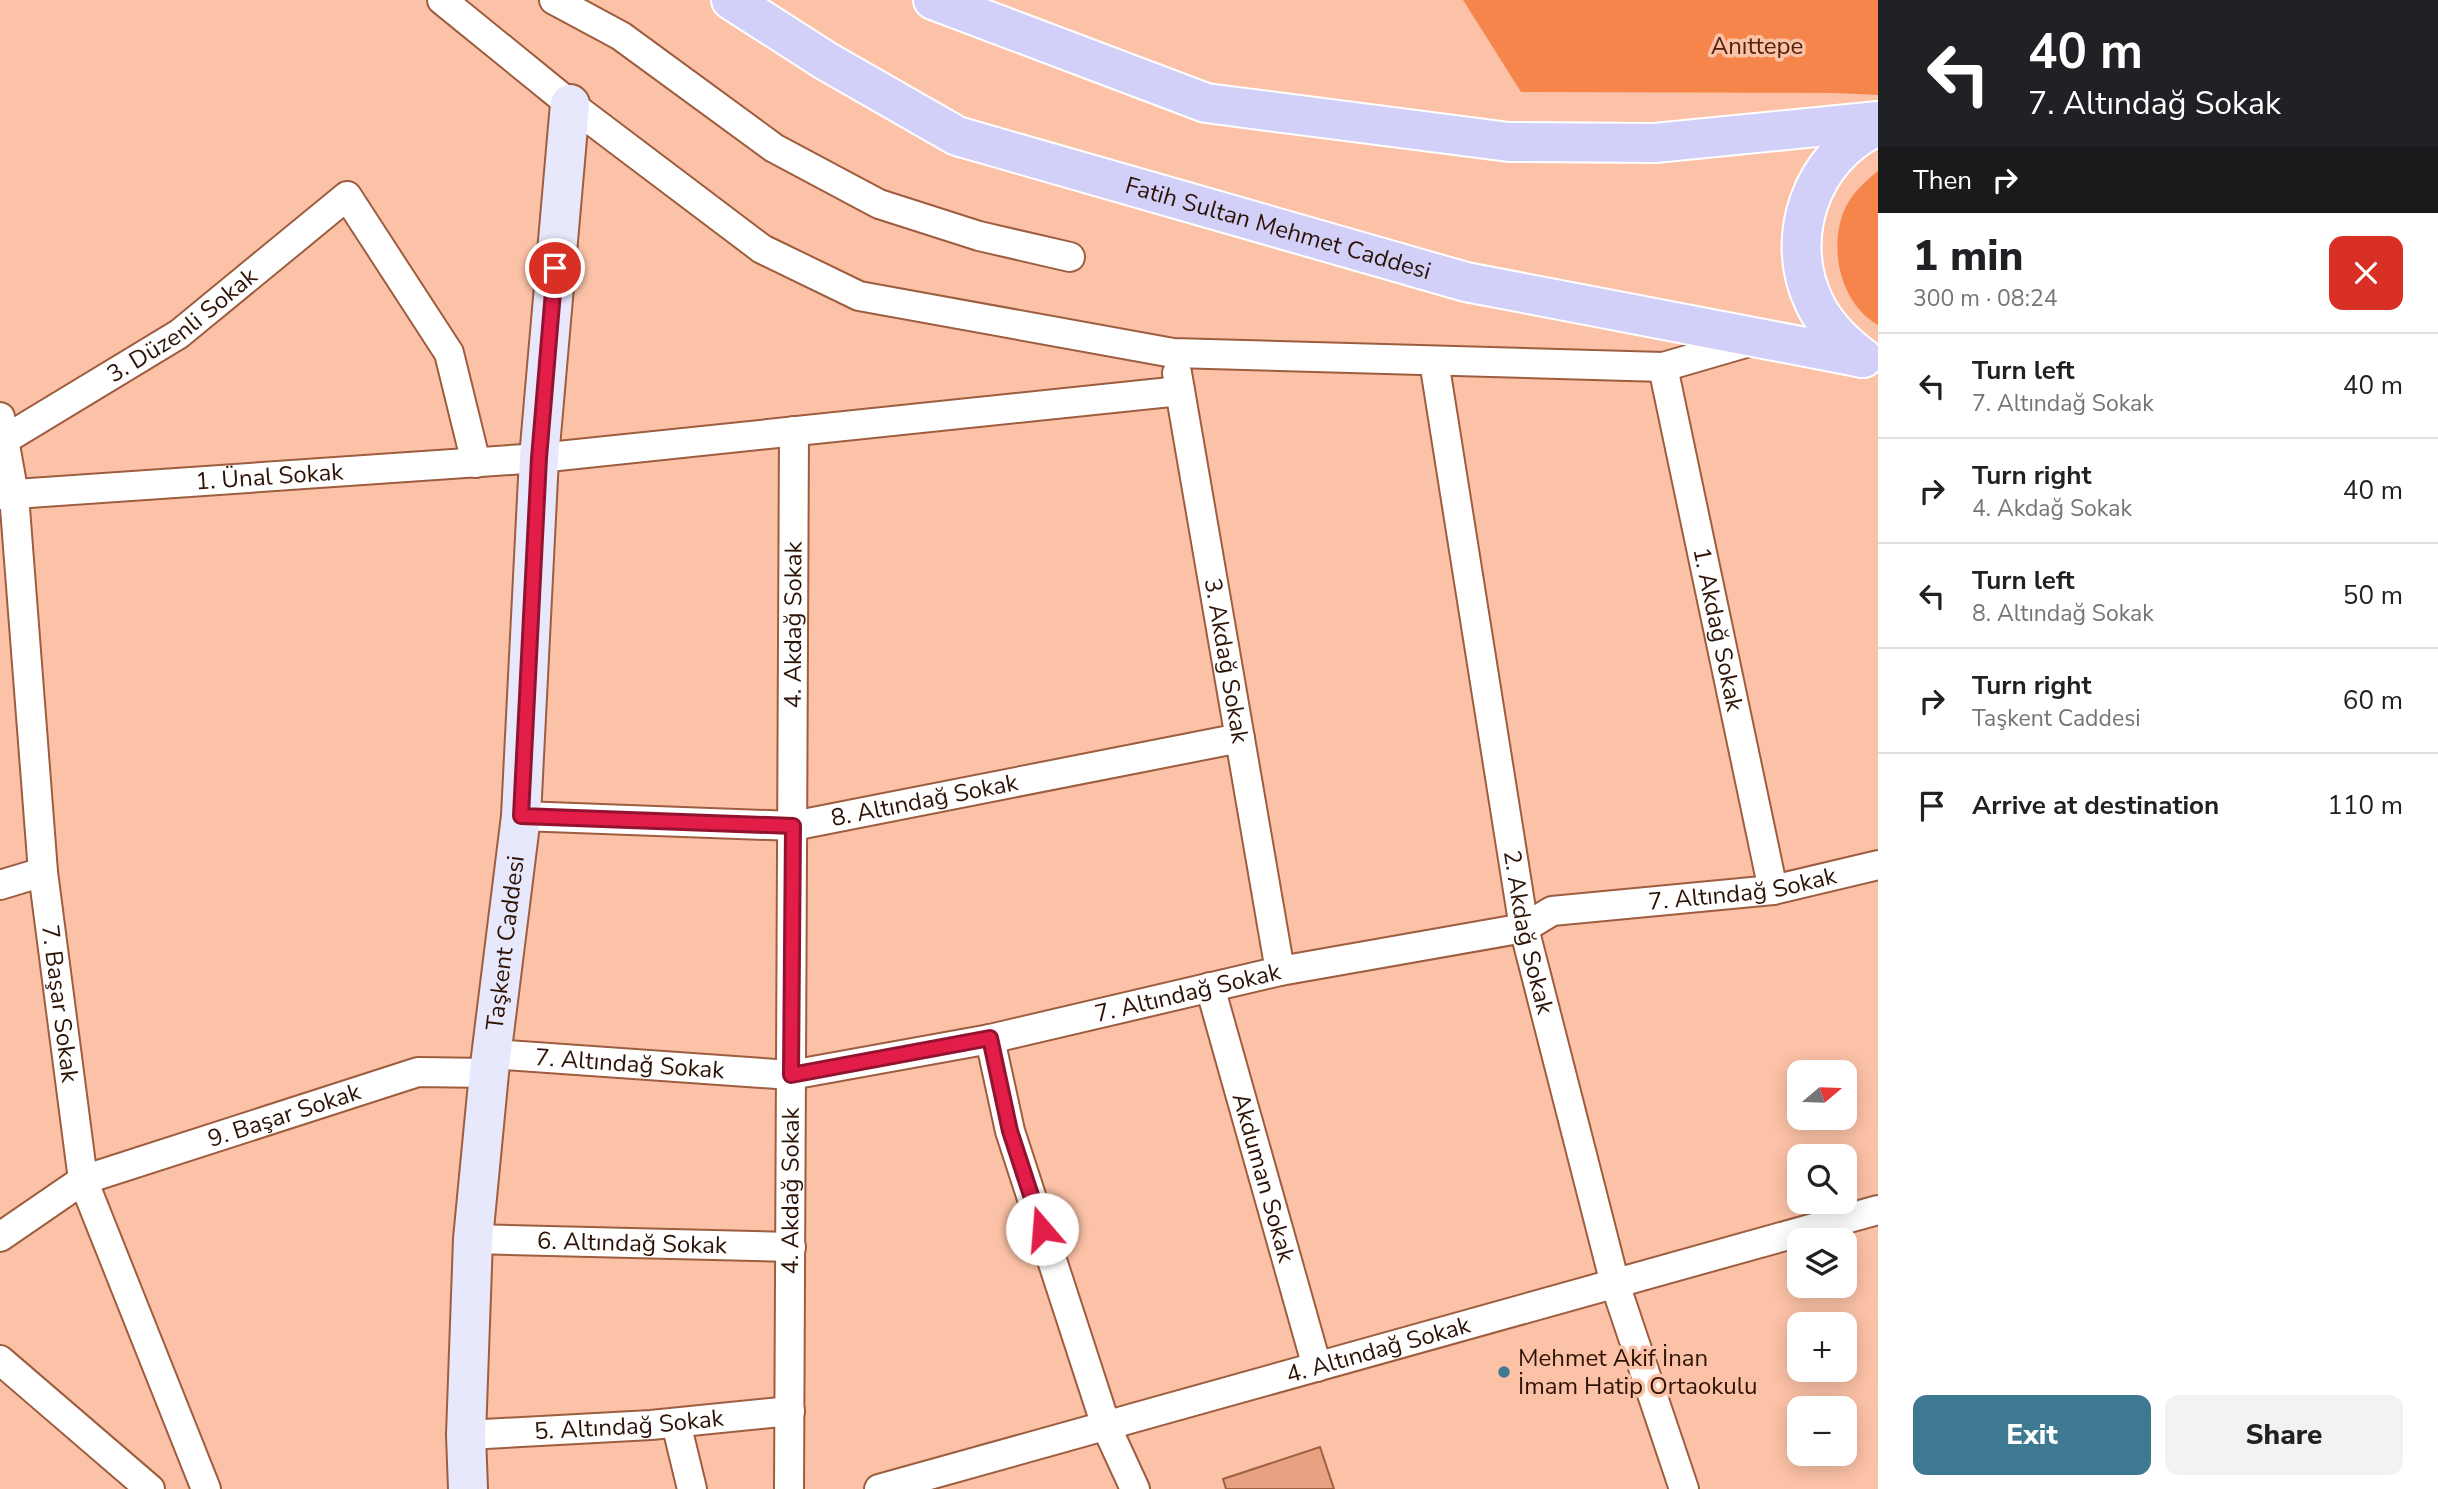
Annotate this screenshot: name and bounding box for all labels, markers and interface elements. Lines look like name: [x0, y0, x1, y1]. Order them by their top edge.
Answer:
text: 40 m: [2028, 18, 2143, 85]
icon: left: [1913, 28, 2004, 119]
park label: Anıttepe: [1711, 30, 1803, 62]
text: 7. Altındağ Sokak: [2028, 82, 2281, 125]
icon: right: [1986, 161, 2024, 199]
text: Then: [1913, 163, 1972, 198]
street label: Fatih Sultan Mehmet Caddesi: [1122, 169, 1435, 287]
text: 1 min: [1913, 228, 2023, 285]
button: close: [2329, 236, 2403, 310]
pin: [525, 238, 585, 298]
icon: arrive: [536, 249, 574, 287]
street label: 3. Düzenli Sokak: [101, 260, 265, 390]
text: 300 m · 08:24: [1913, 283, 2058, 314]
text: Turn left: [1972, 353, 2075, 388]
icon: left: [1913, 367, 1951, 405]
text: 40 m: [2343, 368, 2403, 403]
text: 7. Altındağ Sokak: [1972, 388, 2154, 419]
street label: 1. Ünal Sokak: [194, 455, 345, 498]
text: Turn right: [1972, 458, 2091, 493]
icon: right: [1913, 472, 1951, 510]
text: 40 m: [2343, 473, 2403, 508]
text: 4. Akdağ Sokak: [1972, 493, 2132, 524]
street label: 4. Akdağ Sokak: [777, 540, 809, 709]
street label: 1. Akdağ Sokak: [1685, 544, 1751, 715]
text: Turn left: [1972, 563, 2075, 598]
street label: 3. Akdağ Sokak: [1197, 576, 1257, 747]
icon: left: [1913, 577, 1951, 615]
text: 50 m: [2343, 578, 2403, 613]
text: 8. Altındağ Sokak: [1972, 598, 2154, 629]
text: Turn right: [1972, 668, 2091, 703]
icon: right: [1913, 682, 1951, 720]
text: 60 m: [2343, 683, 2403, 718]
text: Taşkent Caddesi: [1972, 703, 2141, 734]
street label: 8. Altındağ Sokak: [828, 766, 1021, 834]
icon: arrive: [1913, 787, 1951, 825]
text: Arrive at destination: [1972, 788, 2219, 823]
text: 110 m: [2327, 788, 2403, 823]
street label: 2. Akdağ Sokak: [1496, 848, 1562, 1019]
street label: Taşkent Caddesi: [478, 854, 532, 1032]
street label: 7. Altındağ Sokak: [1647, 859, 1840, 918]
street label: 7. Başar Sokak: [34, 923, 86, 1085]
street label: 7. Altındağ Sokak: [1092, 955, 1285, 1030]
street label: 7. Altındağ Sokak: [534, 1041, 726, 1086]
north arrow: [1787, 1060, 1857, 1130]
map controls: [1787, 1060, 1857, 1466]
street label: 9. Başar Sokak: [204, 1075, 366, 1155]
street label: Akduman Sokak: [1225, 1089, 1303, 1267]
street label: 4. Akdağ Sokak: [774, 1106, 807, 1275]
button: search: [1787, 1144, 1857, 1214]
position arrow: [1005, 1192, 1079, 1266]
street label: 6. Altındağ Sokak: [537, 1225, 728, 1261]
button: layers: [1787, 1228, 1857, 1298]
street label: 4. Altındağ Sokak: [1282, 1308, 1475, 1391]
button: +: [1787, 1312, 1857, 1382]
place label: Mehmet Akif İnan İmam Hatip Ortaokulu: [1518, 1342, 1757, 1402]
marker: Mehmet Akif İnan İmam Hatip Ortaokulu: [1496, 1364, 1512, 1380]
button: Exit: [1913, 1395, 2151, 1475]
button: Share: [2165, 1395, 2403, 1475]
button: −: [1787, 1396, 1857, 1466]
street label: 5. Altındağ Sokak: [533, 1402, 726, 1447]

